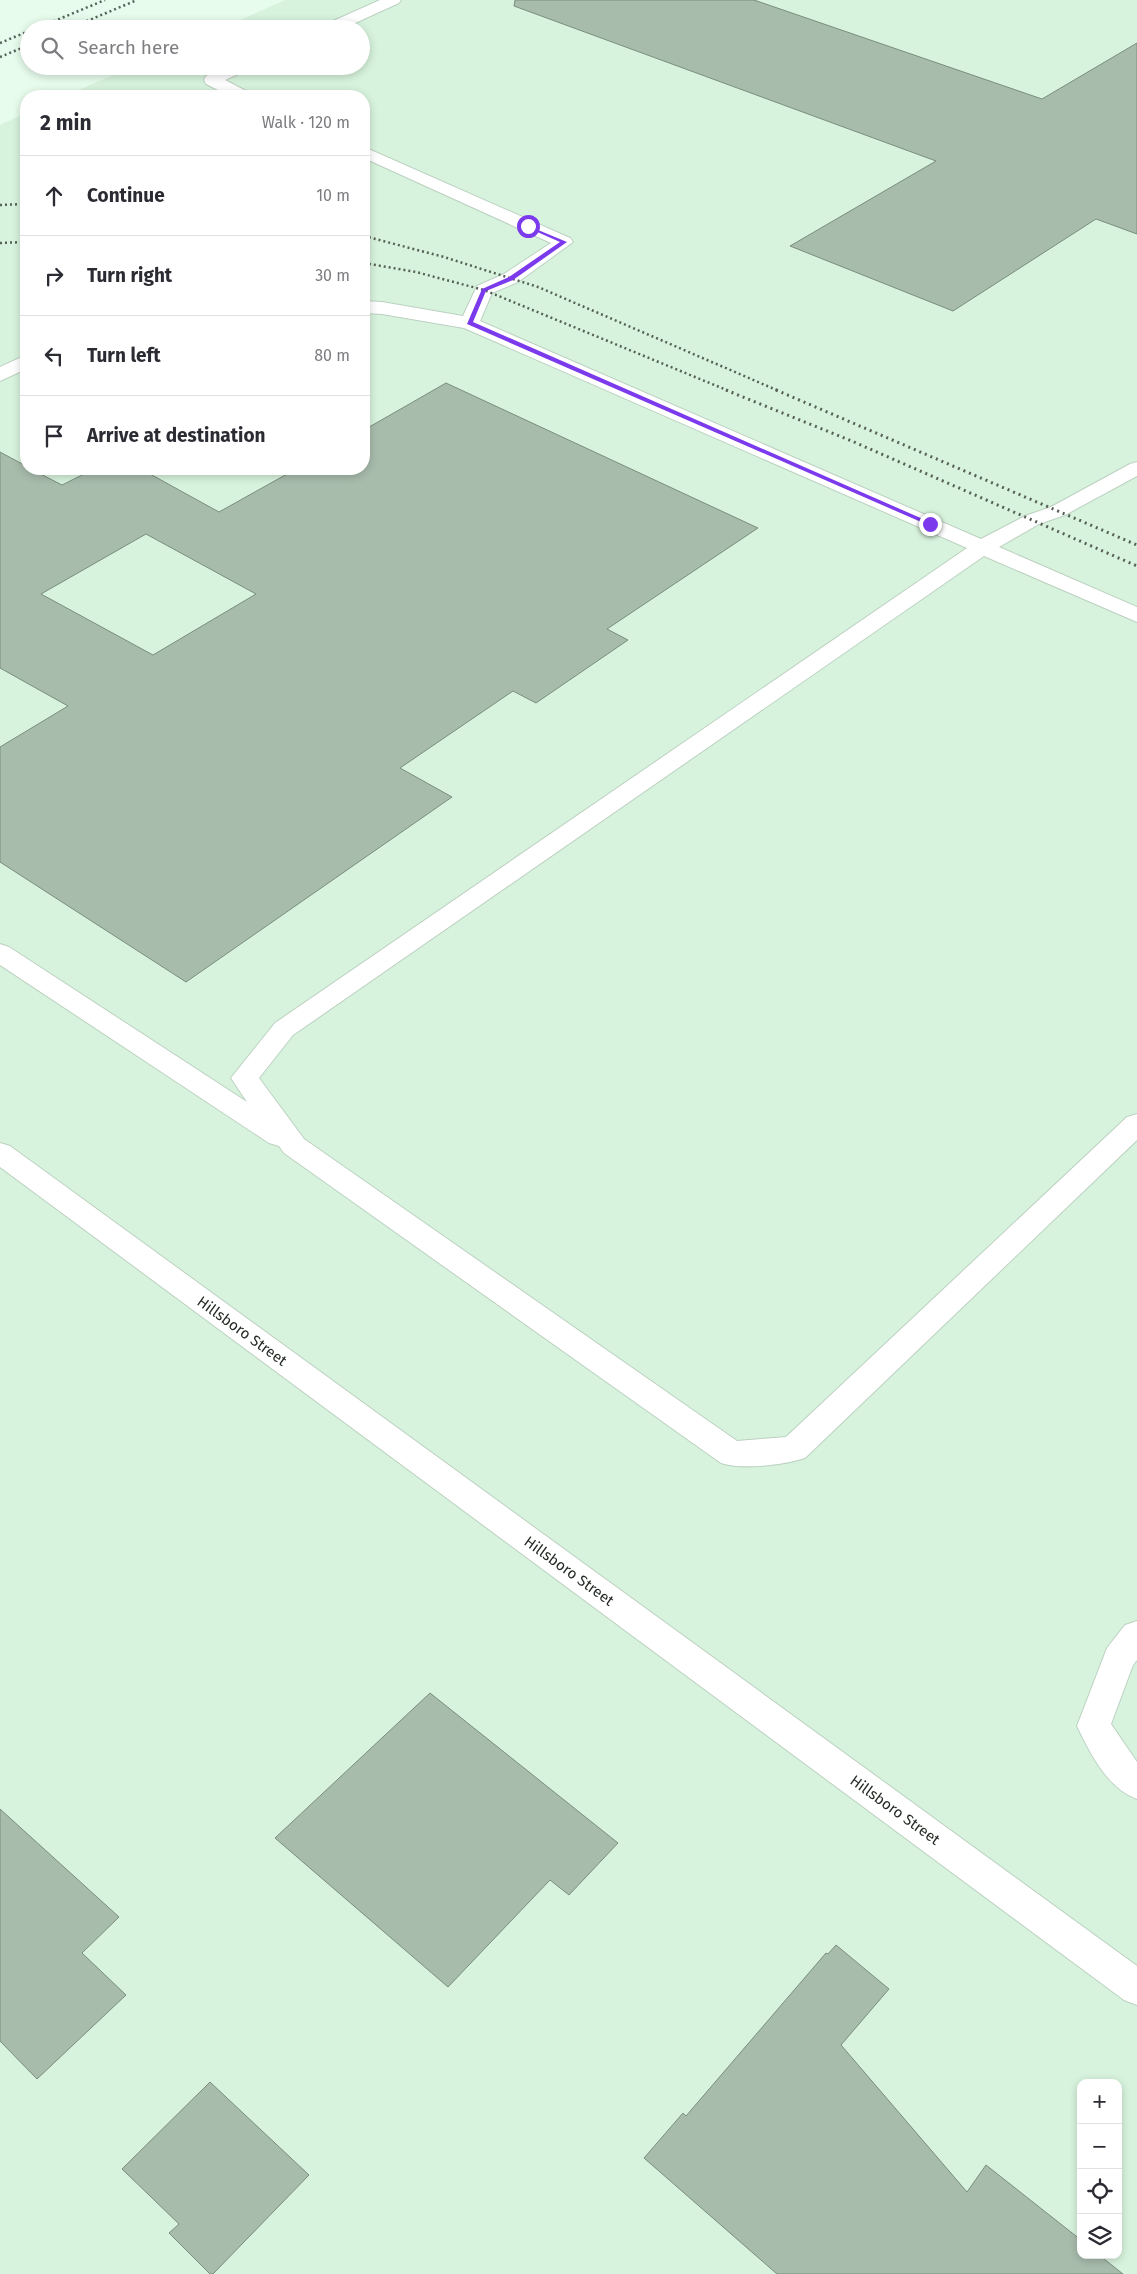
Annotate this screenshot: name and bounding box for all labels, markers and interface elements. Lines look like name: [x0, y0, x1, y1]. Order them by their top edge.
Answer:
search box: [20, 20, 370, 75]
icon: search: [38, 34, 66, 62]
text: Search here: [78, 36, 179, 59]
text: 2 min: [40, 110, 92, 136]
text: Walk · 120 m: [262, 113, 350, 132]
icon: ahead: [40, 182, 68, 210]
text: Continue: [87, 184, 165, 207]
text: 10 m: [316, 186, 350, 205]
route start: [517, 215, 540, 238]
icon: right: [40, 262, 68, 290]
text: Turn right: [87, 264, 172, 287]
text: 30 m: [315, 266, 350, 285]
icon: left: [40, 342, 68, 370]
text: Turn left: [87, 344, 161, 367]
text: 80 m: [314, 346, 350, 365]
icon: arrive: [40, 422, 68, 450]
text: Arrive at destination: [87, 424, 266, 447]
route end: [919, 513, 942, 536]
street label: Hillsboro Street: [194, 1292, 291, 1370]
street label: Hillsboro Street: [521, 1532, 618, 1610]
street label: Hillsboro Street: [847, 1771, 944, 1849]
map controls: [1077, 2079, 1122, 2259]
button: +: [1077, 2079, 1122, 2124]
button: −: [1077, 2124, 1122, 2169]
button: locate: [1077, 2169, 1122, 2214]
button: layers: [1077, 2214, 1122, 2259]

